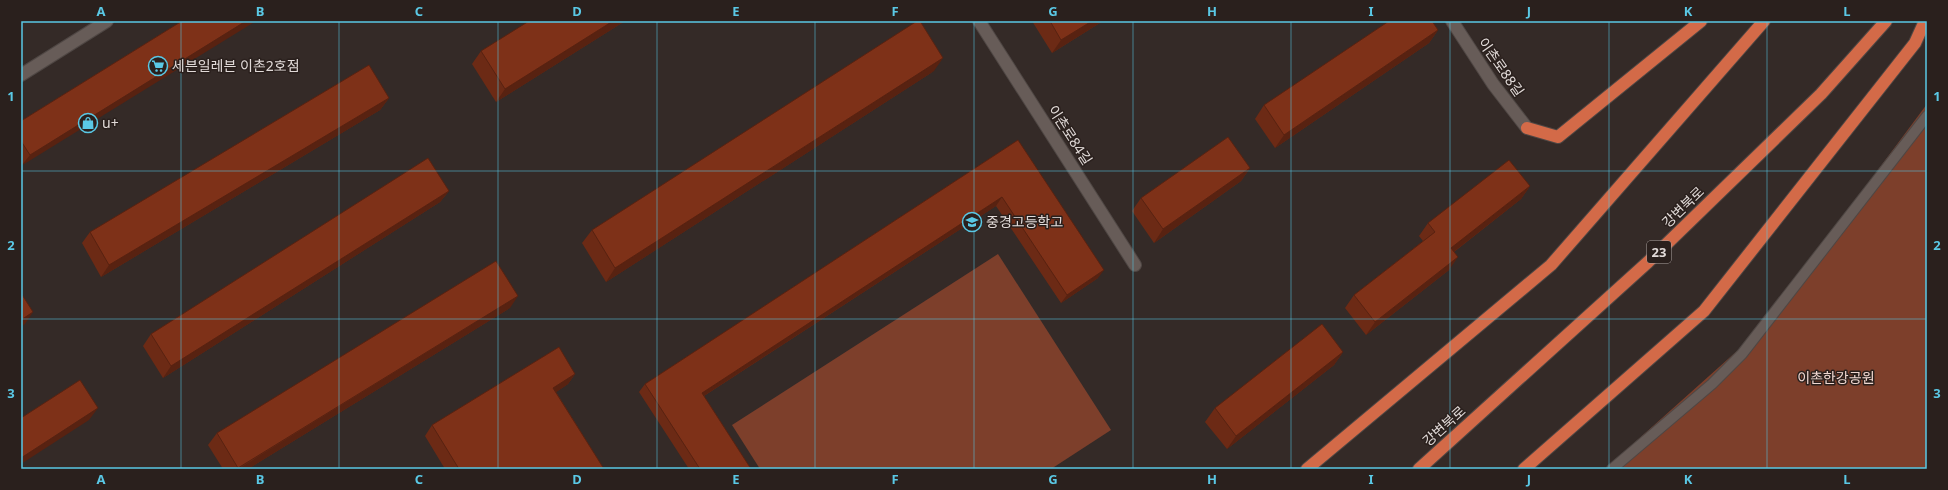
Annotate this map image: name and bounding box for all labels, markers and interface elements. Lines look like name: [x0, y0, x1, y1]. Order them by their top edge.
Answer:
text: A: [97, 2, 106, 20]
text: B: [256, 2, 264, 20]
text: C: [415, 2, 423, 20]
text: D: [572, 2, 582, 20]
text: E: [732, 2, 740, 20]
text: F: [891, 2, 899, 20]
text: G: [1048, 2, 1058, 20]
text: H: [1207, 2, 1217, 20]
text: I: [1368, 2, 1374, 20]
text: J: [1526, 2, 1531, 20]
text: K: [1684, 2, 1693, 20]
text: L: [1843, 2, 1851, 20]
street label: 이촌로88길: [1474, 34, 1529, 100]
supermarket icon: 세븐일레븐 이촌2호점: [147, 55, 169, 77]
place label: 세븐일레븐 이촌2호점: [172, 56, 300, 75]
text: 1: [7, 87, 15, 105]
text: 1: [1933, 87, 1941, 105]
street label: 이촌로84길: [1044, 101, 1097, 168]
shop icon: u+: [77, 112, 99, 134]
place label: u+: [102, 113, 119, 132]
street label: 강변북로: [1658, 182, 1708, 231]
school or university icon: 중경고등학고: [961, 211, 983, 233]
place label: 중경고등학고: [986, 212, 1063, 231]
text: 2: [7, 236, 15, 254]
text: 2: [1933, 236, 1941, 254]
road number: 23: [1647, 241, 1671, 263]
park label: 이촌한강공원: [1797, 368, 1875, 387]
text: 3: [7, 384, 15, 402]
text: 3: [1933, 384, 1941, 402]
street label: 강변북로: [1418, 401, 1469, 450]
text: A: [97, 470, 106, 488]
text: B: [256, 470, 264, 488]
text: C: [415, 470, 423, 488]
text: D: [572, 470, 582, 488]
text: E: [732, 470, 740, 488]
text: F: [891, 470, 899, 488]
text: G: [1048, 470, 1058, 488]
text: H: [1207, 470, 1217, 488]
text: I: [1368, 470, 1374, 488]
text: J: [1526, 470, 1531, 488]
text: K: [1684, 470, 1693, 488]
text: L: [1843, 470, 1851, 488]

